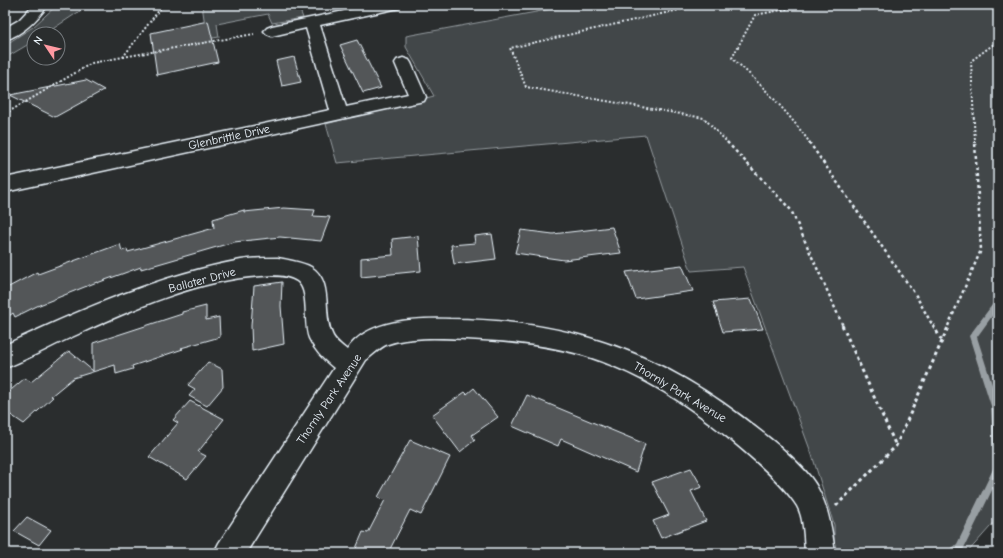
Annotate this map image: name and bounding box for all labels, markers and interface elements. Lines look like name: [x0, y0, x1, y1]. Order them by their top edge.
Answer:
north arrow: [26, 26, 66, 66]
text: N: [31, 34, 46, 47]
street label: Glenbrittle Drive: [187, 122, 271, 152]
street label: Ballater Drive: [167, 264, 237, 296]
street label: Thornly Park Avenue: [294, 351, 364, 447]
street label: Thornly Park Avenue: [631, 359, 729, 425]

